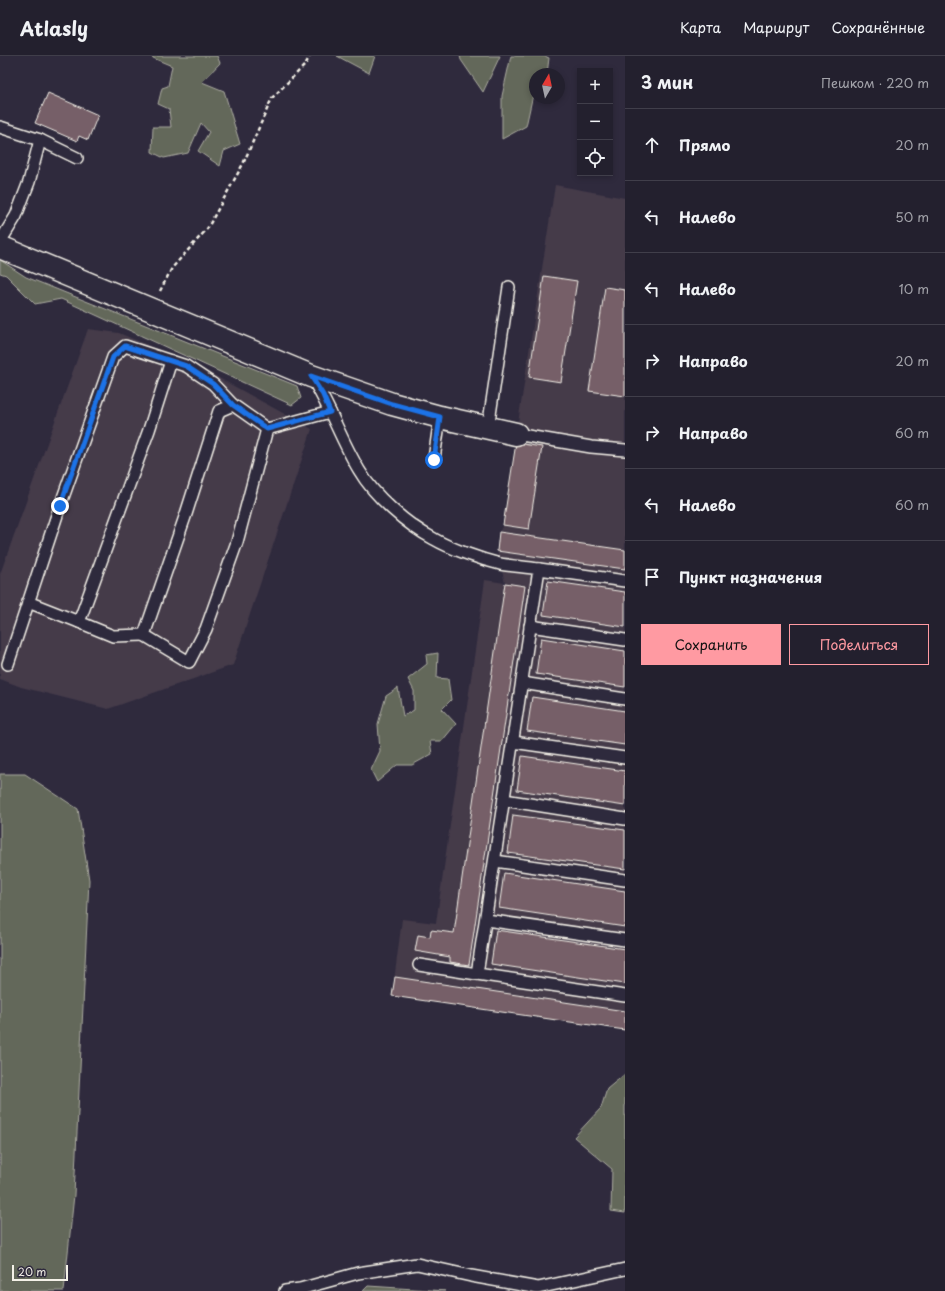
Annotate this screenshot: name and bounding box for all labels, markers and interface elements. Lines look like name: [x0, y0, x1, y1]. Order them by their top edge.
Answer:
text: Atlasly: [20, 14, 88, 42]
text: Карта: [680, 17, 721, 38]
text: Маршрут: [743, 17, 809, 38]
text: Сохранённые: [831, 17, 925, 38]
north arrow: [529, 68, 565, 104]
map controls: [577, 68, 613, 176]
button: +: [577, 68, 613, 104]
text: 3 мин: [641, 69, 693, 95]
text: Пешком · 220 m: [821, 73, 929, 92]
button: −: [577, 104, 613, 140]
text: Прямо: [679, 133, 730, 156]
icon: ahead: [641, 134, 663, 156]
text: 20 m: [895, 135, 929, 154]
button: locate: [577, 140, 613, 176]
text: Налево: [679, 205, 736, 228]
icon: left: [641, 206, 663, 228]
text: 50 m: [895, 207, 929, 226]
text: Налево: [679, 277, 736, 300]
icon: left: [641, 278, 663, 300]
text: 10 m: [899, 279, 929, 298]
text: Направо: [679, 349, 748, 372]
icon: right: [641, 350, 663, 372]
text: 20 m: [895, 351, 929, 370]
text: Направо: [679, 421, 748, 444]
icon: right: [641, 422, 663, 444]
text: 60 m: [895, 423, 929, 442]
route start: [425, 451, 443, 469]
text: Налево: [679, 493, 736, 516]
icon: left: [641, 494, 663, 516]
text: 60 m: [895, 495, 929, 514]
route end: [51, 497, 69, 515]
text: Пункт назначения: [679, 565, 822, 588]
icon: arrive: [641, 566, 663, 588]
button: Сохранить: [641, 624, 781, 665]
button: Поделиться: [789, 624, 929, 665]
scale bar: [12, 1263, 68, 1282]
text: 20 m: [18, 1263, 46, 1280]

